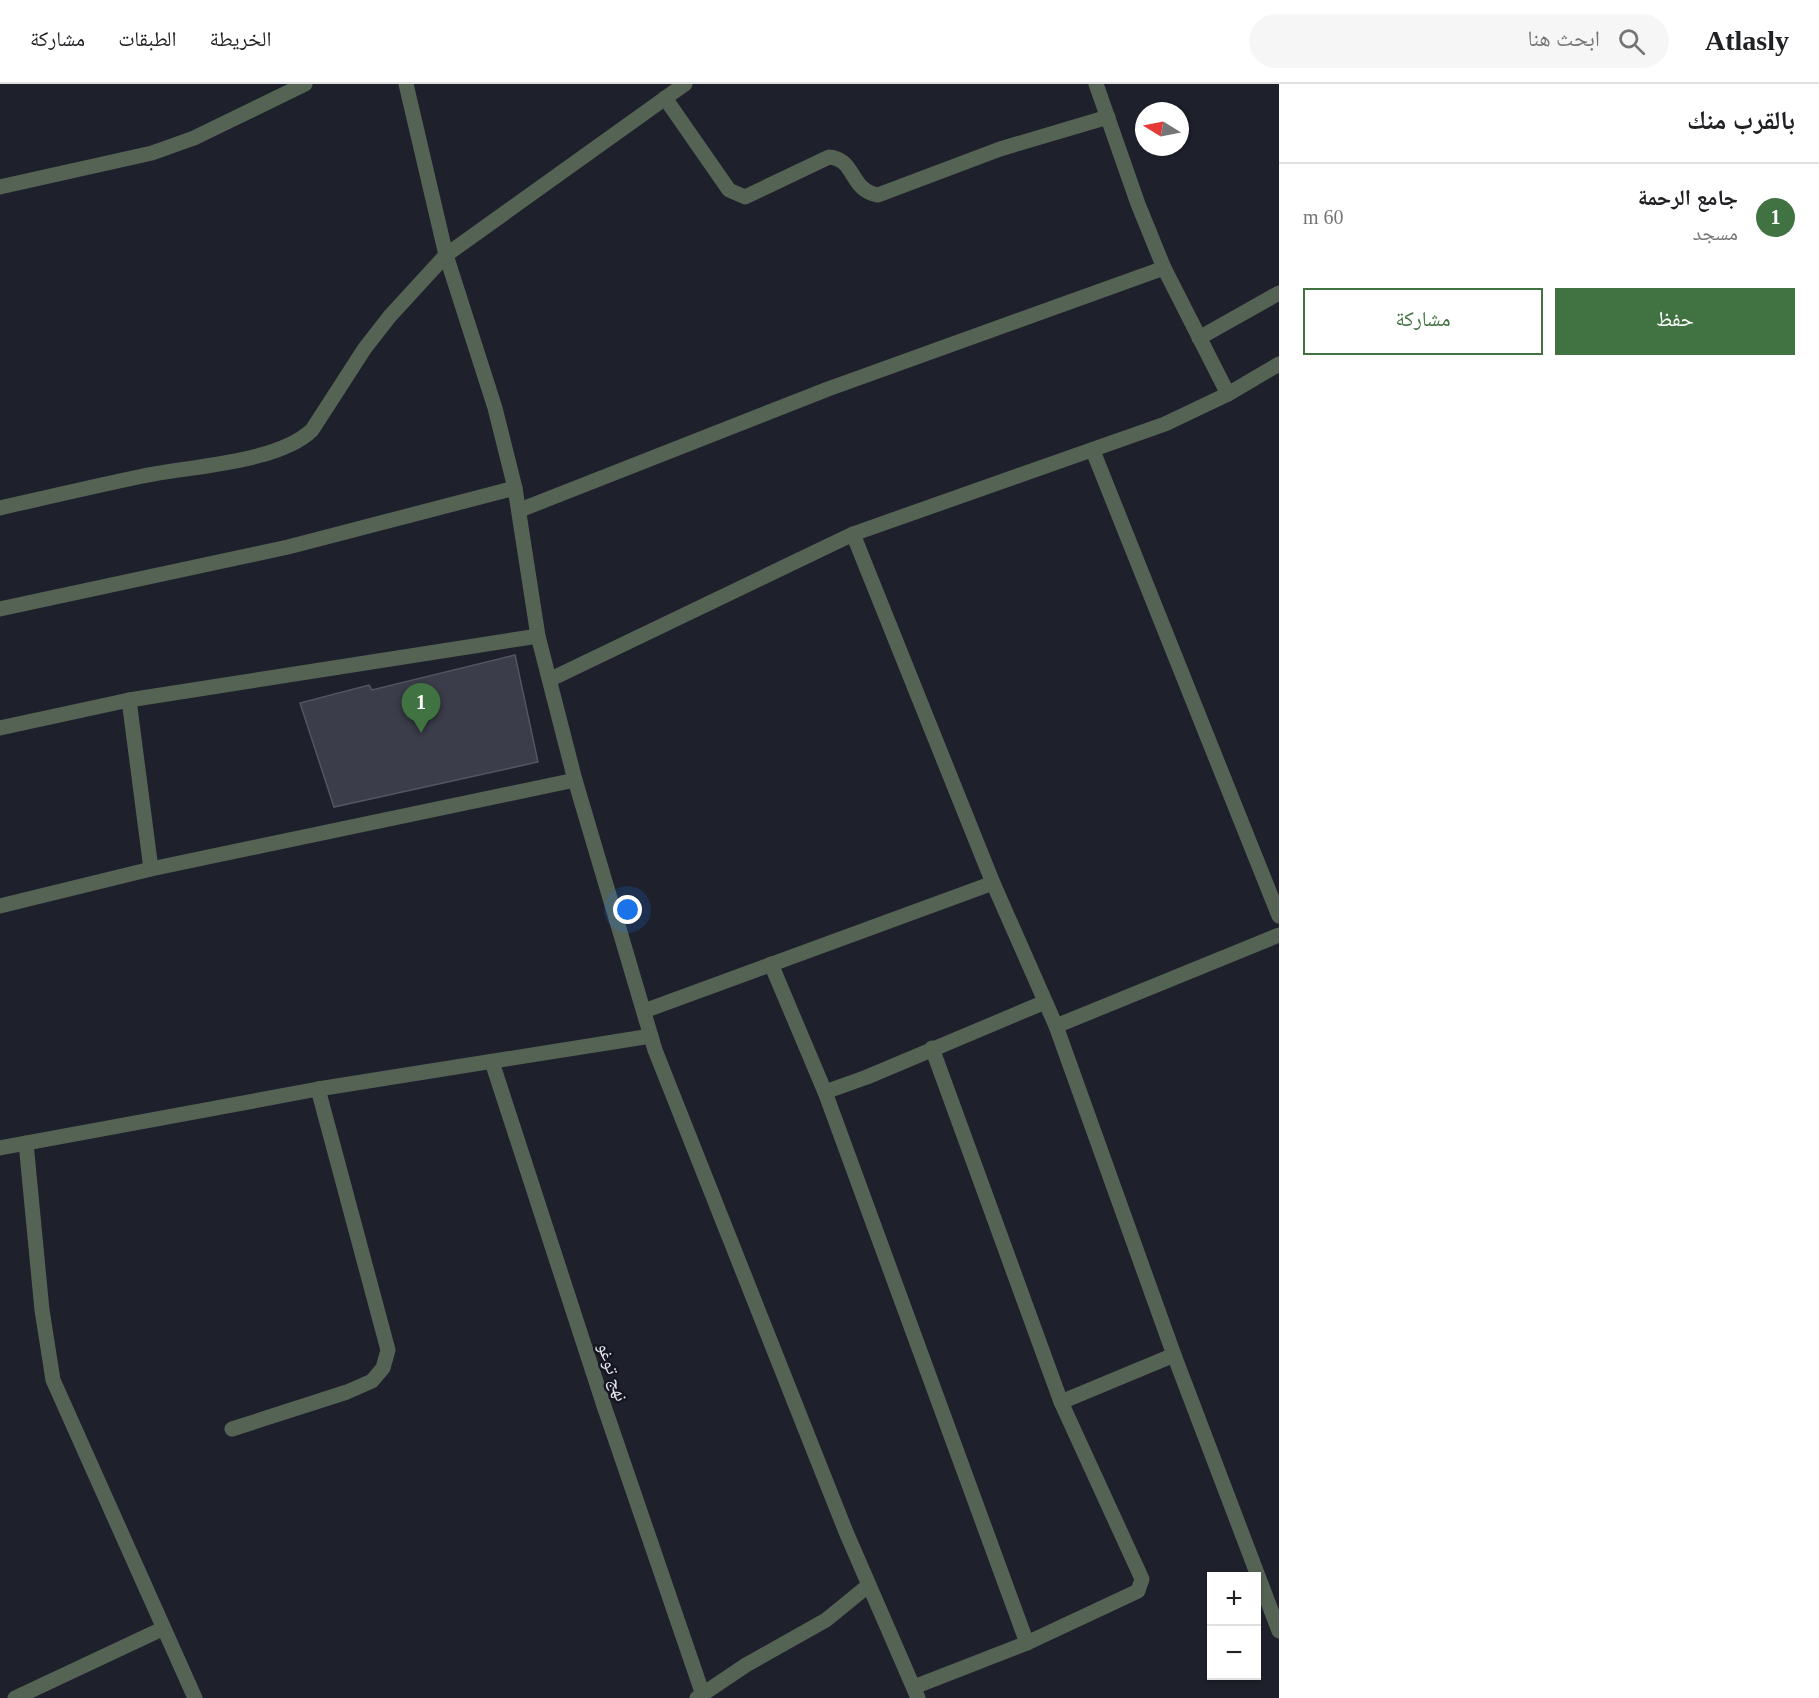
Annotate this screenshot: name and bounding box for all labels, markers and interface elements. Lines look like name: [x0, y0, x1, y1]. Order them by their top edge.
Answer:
search box: [1249, 14, 1669, 68]
icon: search: [1615, 25, 1648, 58]
text: Atlasly: [1705, 25, 1789, 56]
text: ابحث هنا: [1527, 26, 1600, 51]
text: مشاركة: [30, 27, 85, 51]
text: الطبقات: [118, 27, 177, 51]
text: الخريطة: [210, 27, 271, 51]
north arrow: [1135, 102, 1189, 156]
text: بالقرب منك: [1687, 106, 1795, 135]
text: جامع الرحمة: [1638, 185, 1738, 210]
text: 60 m: [1303, 206, 1344, 228]
text: 1: [1771, 206, 1781, 228]
text: مسجد: [1693, 222, 1738, 244]
button: مشاركة: [1303, 288, 1543, 355]
button: حفظ: [1555, 288, 1795, 355]
pin: 1: [402, 684, 440, 733]
your location: [613, 895, 642, 924]
street label: نهج توغو: [592, 1340, 632, 1404]
map controls: [1207, 1572, 1261, 1680]
button: +: [1207, 1572, 1261, 1626]
button: −: [1207, 1626, 1261, 1680]

